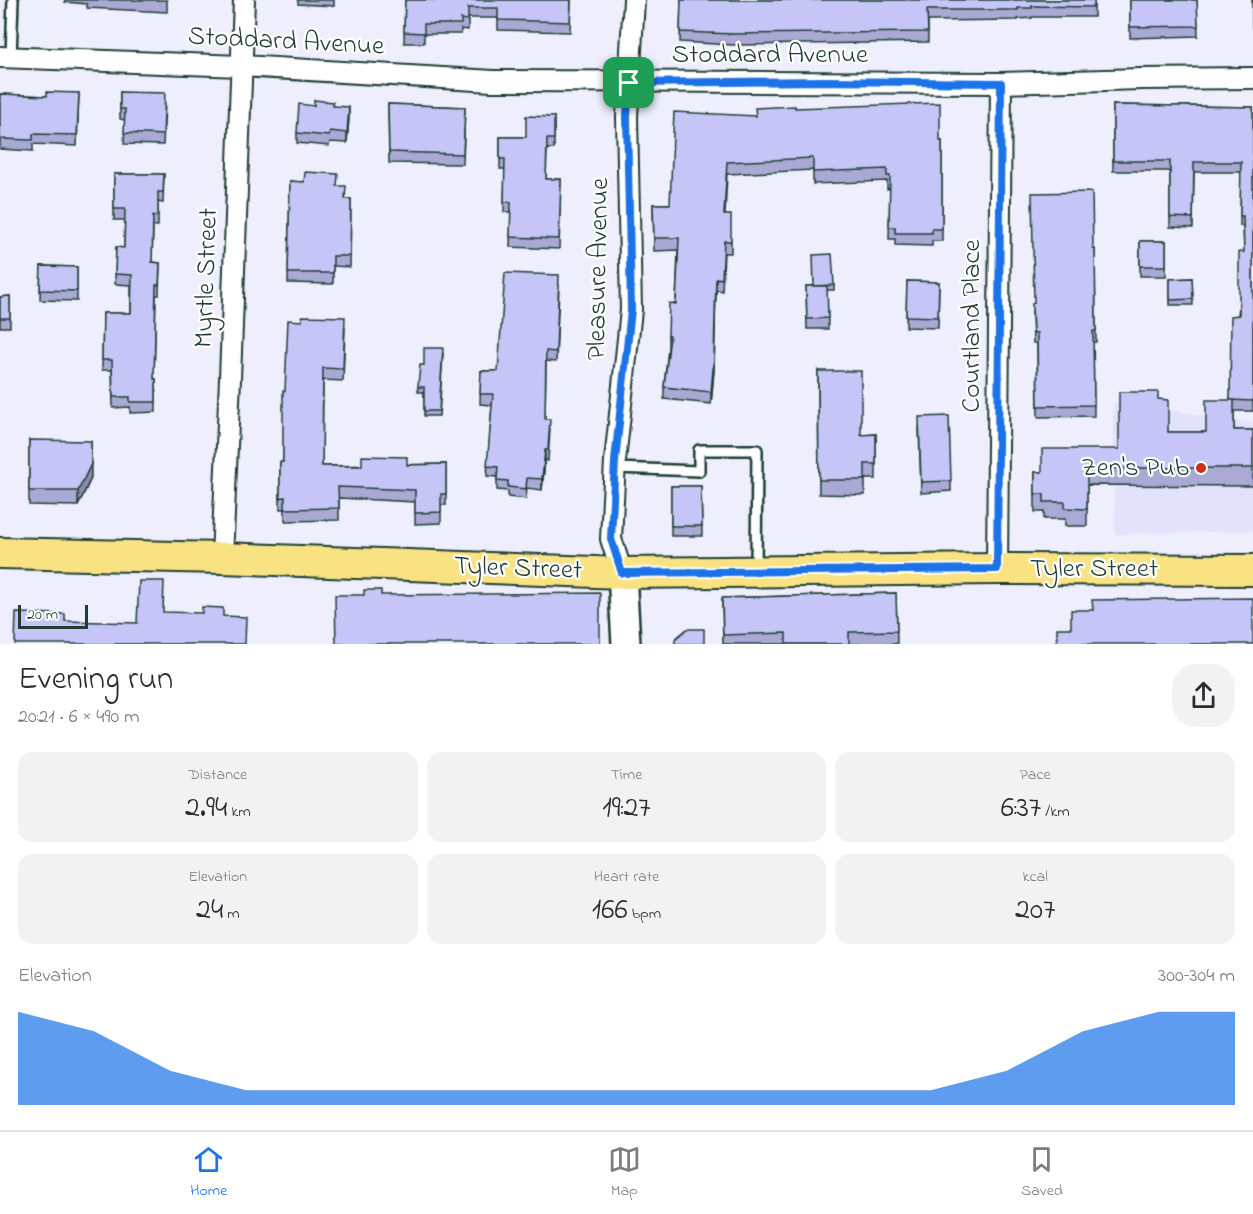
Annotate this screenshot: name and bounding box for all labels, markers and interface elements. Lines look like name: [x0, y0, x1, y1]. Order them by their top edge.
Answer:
street label: Stoddard Avenue: [187, 17, 386, 67]
street label: Stoddard Avenue: [672, 36, 869, 75]
pin: [603, 57, 654, 108]
icon: arrive: [612, 66, 645, 99]
street label: Pleasure Avenue: [578, 177, 620, 360]
street label: Myrtle Street: [185, 207, 229, 349]
street label: Courtland Place: [953, 238, 992, 413]
place label: Zen's Pub: [1081, 449, 1189, 488]
marker: Zen's Pub: [1194, 461, 1208, 475]
street label: Tyler Street: [453, 547, 583, 591]
street label: Tyler Street: [1030, 550, 1158, 589]
scale bar: [18, 602, 88, 630]
text: 20 m: [27, 603, 58, 627]
text: Evening run: [18, 656, 173, 704]
button: share: [1172, 664, 1235, 727]
text: 20:21 · 6 × 490 m: [18, 703, 140, 732]
text: Distance: [188, 763, 247, 787]
text: Time: [611, 763, 642, 787]
text: Pace: [1020, 763, 1051, 787]
text: 2.94: [185, 787, 227, 831]
text: 19:27: [602, 787, 651, 831]
text: 6:37: [1001, 787, 1041, 831]
text: km: [227, 800, 251, 824]
text: /km: [1041, 800, 1070, 824]
text: Elevation: [188, 865, 247, 889]
text: Heart rate: [594, 865, 659, 889]
text: kcal: [1022, 865, 1048, 889]
text: 24: [196, 889, 223, 933]
text: 166: [592, 889, 628, 933]
text: 207: [1015, 889, 1055, 933]
text: m: [223, 902, 240, 926]
text: bpm: [628, 902, 661, 926]
text: Elevation: [18, 962, 92, 991]
text: 300–304 m: [1158, 962, 1235, 991]
tab: Home: [190, 1143, 227, 1203]
tab: Map: [608, 1143, 641, 1203]
tab: Saved: [1021, 1143, 1063, 1203]

